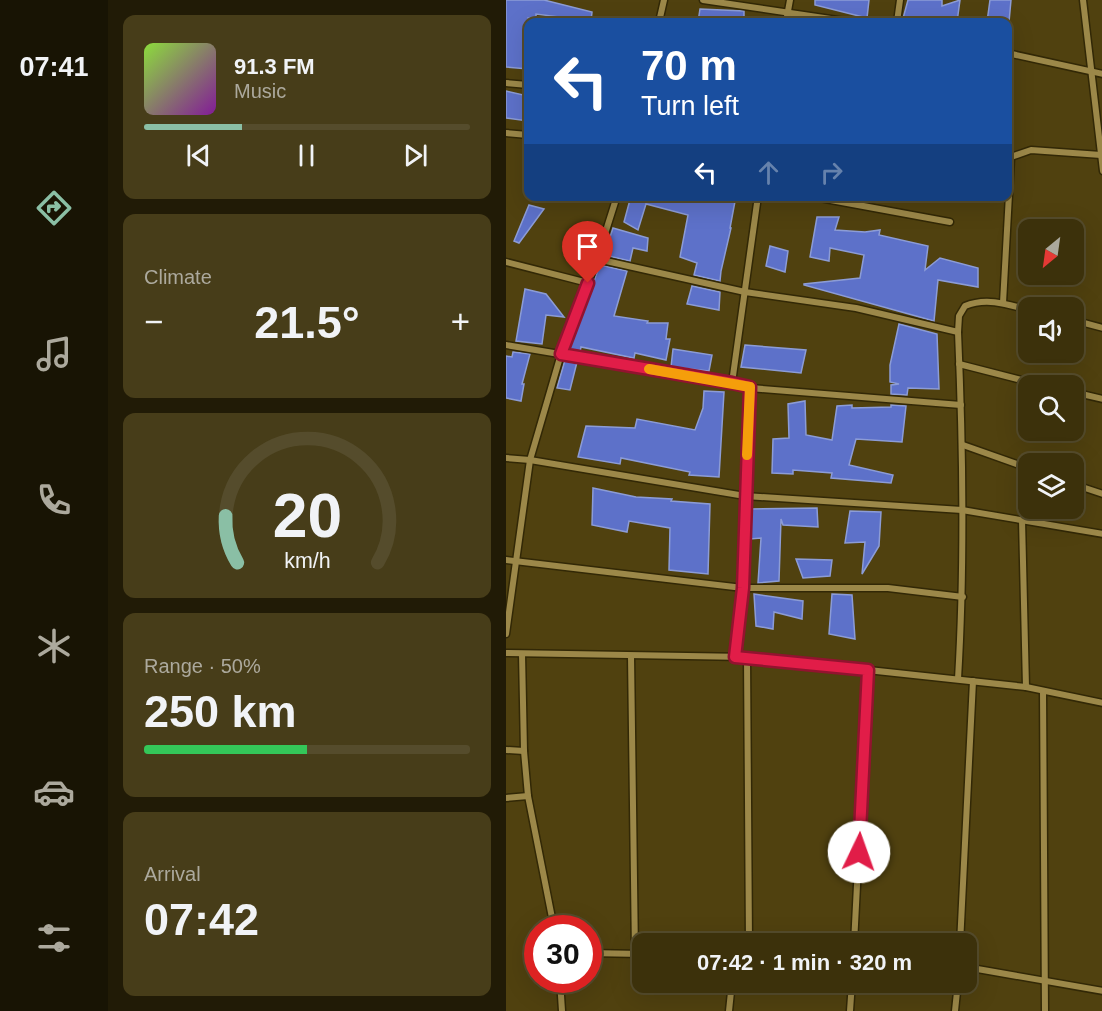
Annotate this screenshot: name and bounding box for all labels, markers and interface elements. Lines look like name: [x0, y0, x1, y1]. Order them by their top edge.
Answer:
icon: left: [542, 42, 620, 120]
text: 70 m: [641, 42, 737, 89]
text: 07:41: [19, 52, 89, 82]
text: 91.3 FM: [234, 54, 315, 79]
text: Music: [234, 80, 286, 102]
text: Turn left: [641, 91, 739, 121]
icon: previous: [182, 139, 215, 172]
icon: pause: [290, 139, 323, 172]
icon: next: [399, 139, 432, 172]
icon: left: [689, 156, 722, 189]
icon: ahead: [752, 156, 785, 189]
icon: right: [815, 156, 848, 189]
icon: directions: [33, 187, 75, 229]
north arrow: [1018, 219, 1084, 285]
map controls: [1018, 219, 1084, 519]
pin: [562, 221, 613, 283]
icon: arrive: [571, 230, 604, 263]
text: Climate: [144, 266, 212, 288]
text: 21.5°: [254, 297, 360, 348]
button: sound: [1018, 297, 1084, 363]
text: −: [144, 303, 163, 340]
text: +: [451, 303, 470, 340]
icon: music: [33, 333, 75, 375]
button: search: [1018, 375, 1084, 441]
button: layers: [1018, 453, 1084, 519]
icon: phone: [33, 479, 75, 521]
text: 20: [272, 481, 342, 550]
text: km/h: [284, 549, 330, 573]
icon: climate: [33, 625, 75, 667]
text: Range · 50%: [144, 655, 261, 677]
text: 250 km: [144, 686, 297, 737]
icon: car: [33, 771, 75, 813]
position arrow: [827, 820, 891, 884]
text: Arrival: [144, 863, 201, 885]
text: 07:42: [144, 894, 259, 945]
speed limit sign: 30: [524, 915, 602, 993]
icon: filters: [33, 917, 75, 959]
text: 07:42 · 1 min · 320 m: [697, 950, 912, 975]

